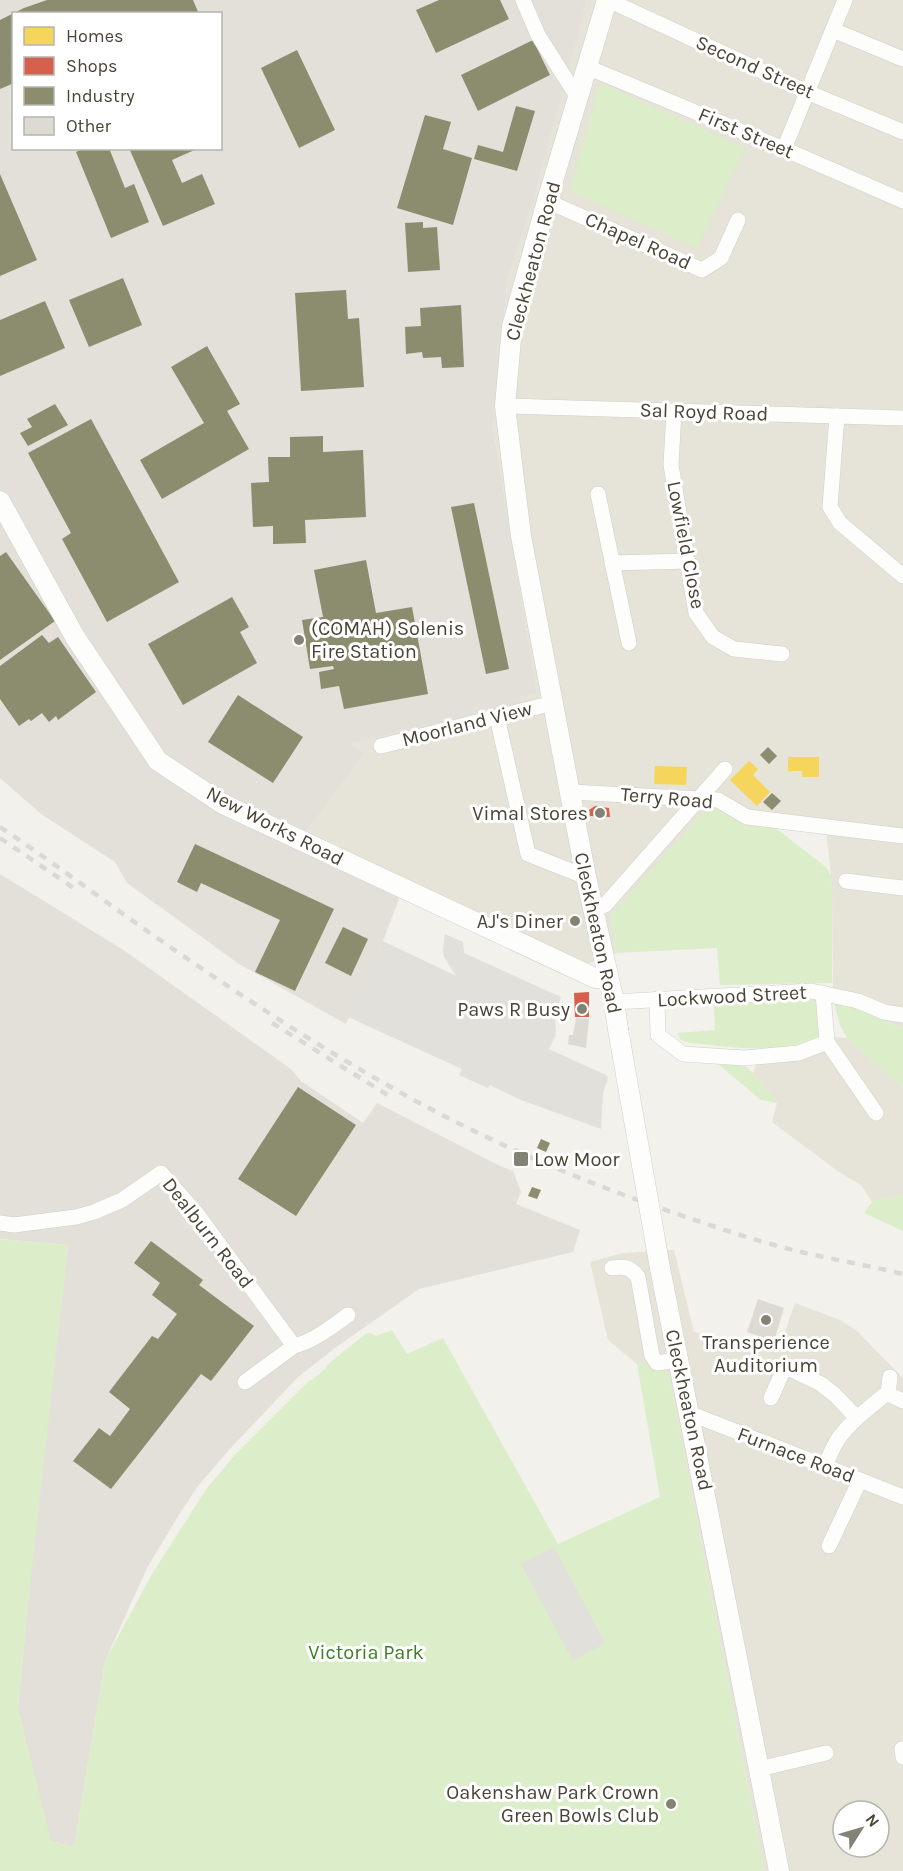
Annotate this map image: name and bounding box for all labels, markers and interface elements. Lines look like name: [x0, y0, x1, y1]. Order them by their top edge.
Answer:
legend: [12, 12, 222, 150]
text: Homes: [66, 25, 123, 47]
street label: Second Street: [692, 31, 818, 104]
text: Shops: [66, 55, 118, 77]
text: Industry: [66, 85, 135, 107]
street label: First Street: [695, 103, 798, 164]
text: Other: [66, 115, 111, 137]
street label: Cleckheaton Road: [501, 179, 565, 343]
street label: Chapel Road: [581, 207, 695, 275]
street label: Sal Royd Road: [639, 398, 769, 426]
street label: Lowfield Close: [662, 479, 710, 611]
place label: (COMAH) Solenis Fire Station: [311, 617, 464, 663]
marker: (COMAH) Solenis Fire Station: [292, 633, 306, 647]
street label: Moorland View: [400, 697, 535, 751]
street label: New Works Road: [202, 781, 348, 871]
street label: Terry Road: [620, 782, 714, 814]
place label: Vimal Stores: [472, 802, 588, 825]
marker: Vimal Stores: [593, 806, 607, 820]
street label: Cleckheaton Road: [570, 850, 626, 1016]
place label: AJ's Diner: [477, 910, 564, 933]
marker: AJ's Diner: [568, 914, 582, 928]
street label: Lockwood Street: [657, 981, 808, 1011]
place label: Paws R Busy: [457, 998, 570, 1021]
marker: Paws R Busy: [575, 1002, 589, 1016]
place label: Low Moor: [534, 1148, 620, 1171]
marker: Low Moor: [512, 1150, 530, 1168]
street label: Dealburn Road: [158, 1173, 258, 1293]
marker: Transperience Auditorium: [759, 1313, 773, 1327]
street label: Cleckheaton Road: [661, 1327, 717, 1493]
place label: Transperience Auditorium: [702, 1331, 830, 1377]
street label: Furnace Road: [734, 1422, 858, 1488]
park label: Victoria Park: [308, 1641, 424, 1664]
place label: Oakenshaw Park Crown Green Bowls Club: [446, 1781, 659, 1827]
marker: Oakenshaw Park Crown Green Bowls Club: [664, 1797, 678, 1811]
north arrow: [831, 1799, 891, 1859]
text: N: [862, 1810, 884, 1831]

